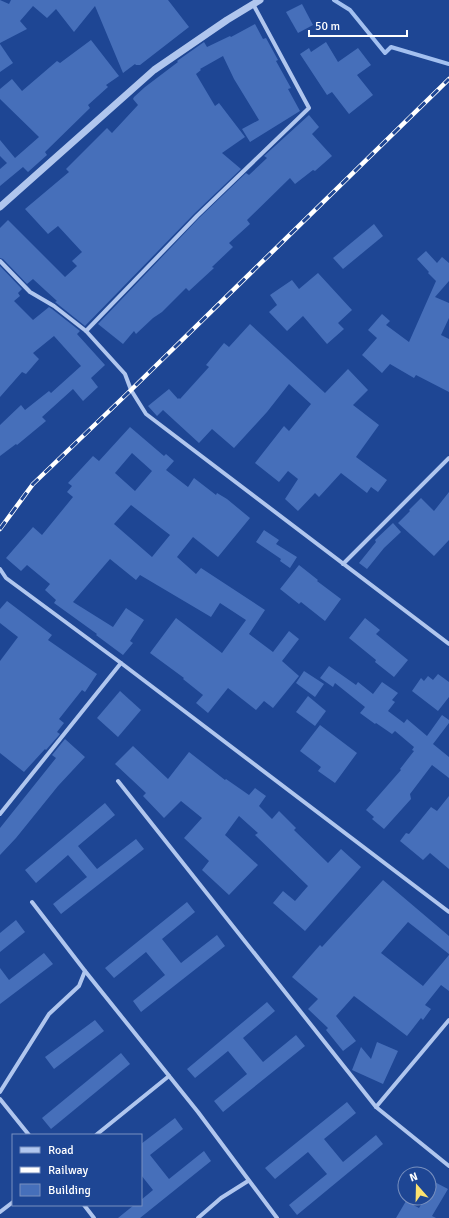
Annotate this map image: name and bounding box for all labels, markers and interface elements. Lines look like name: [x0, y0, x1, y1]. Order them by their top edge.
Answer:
scale bar: [309, 12, 407, 38]
text: 50 m: [315, 19, 340, 34]
legend: [12, 1134, 142, 1206]
text: Road: [48, 1143, 74, 1158]
text: Railway: [48, 1163, 88, 1178]
north arrow: [397, 1166, 437, 1206]
text: N: [408, 1170, 420, 1184]
text: Building: [48, 1183, 91, 1198]

